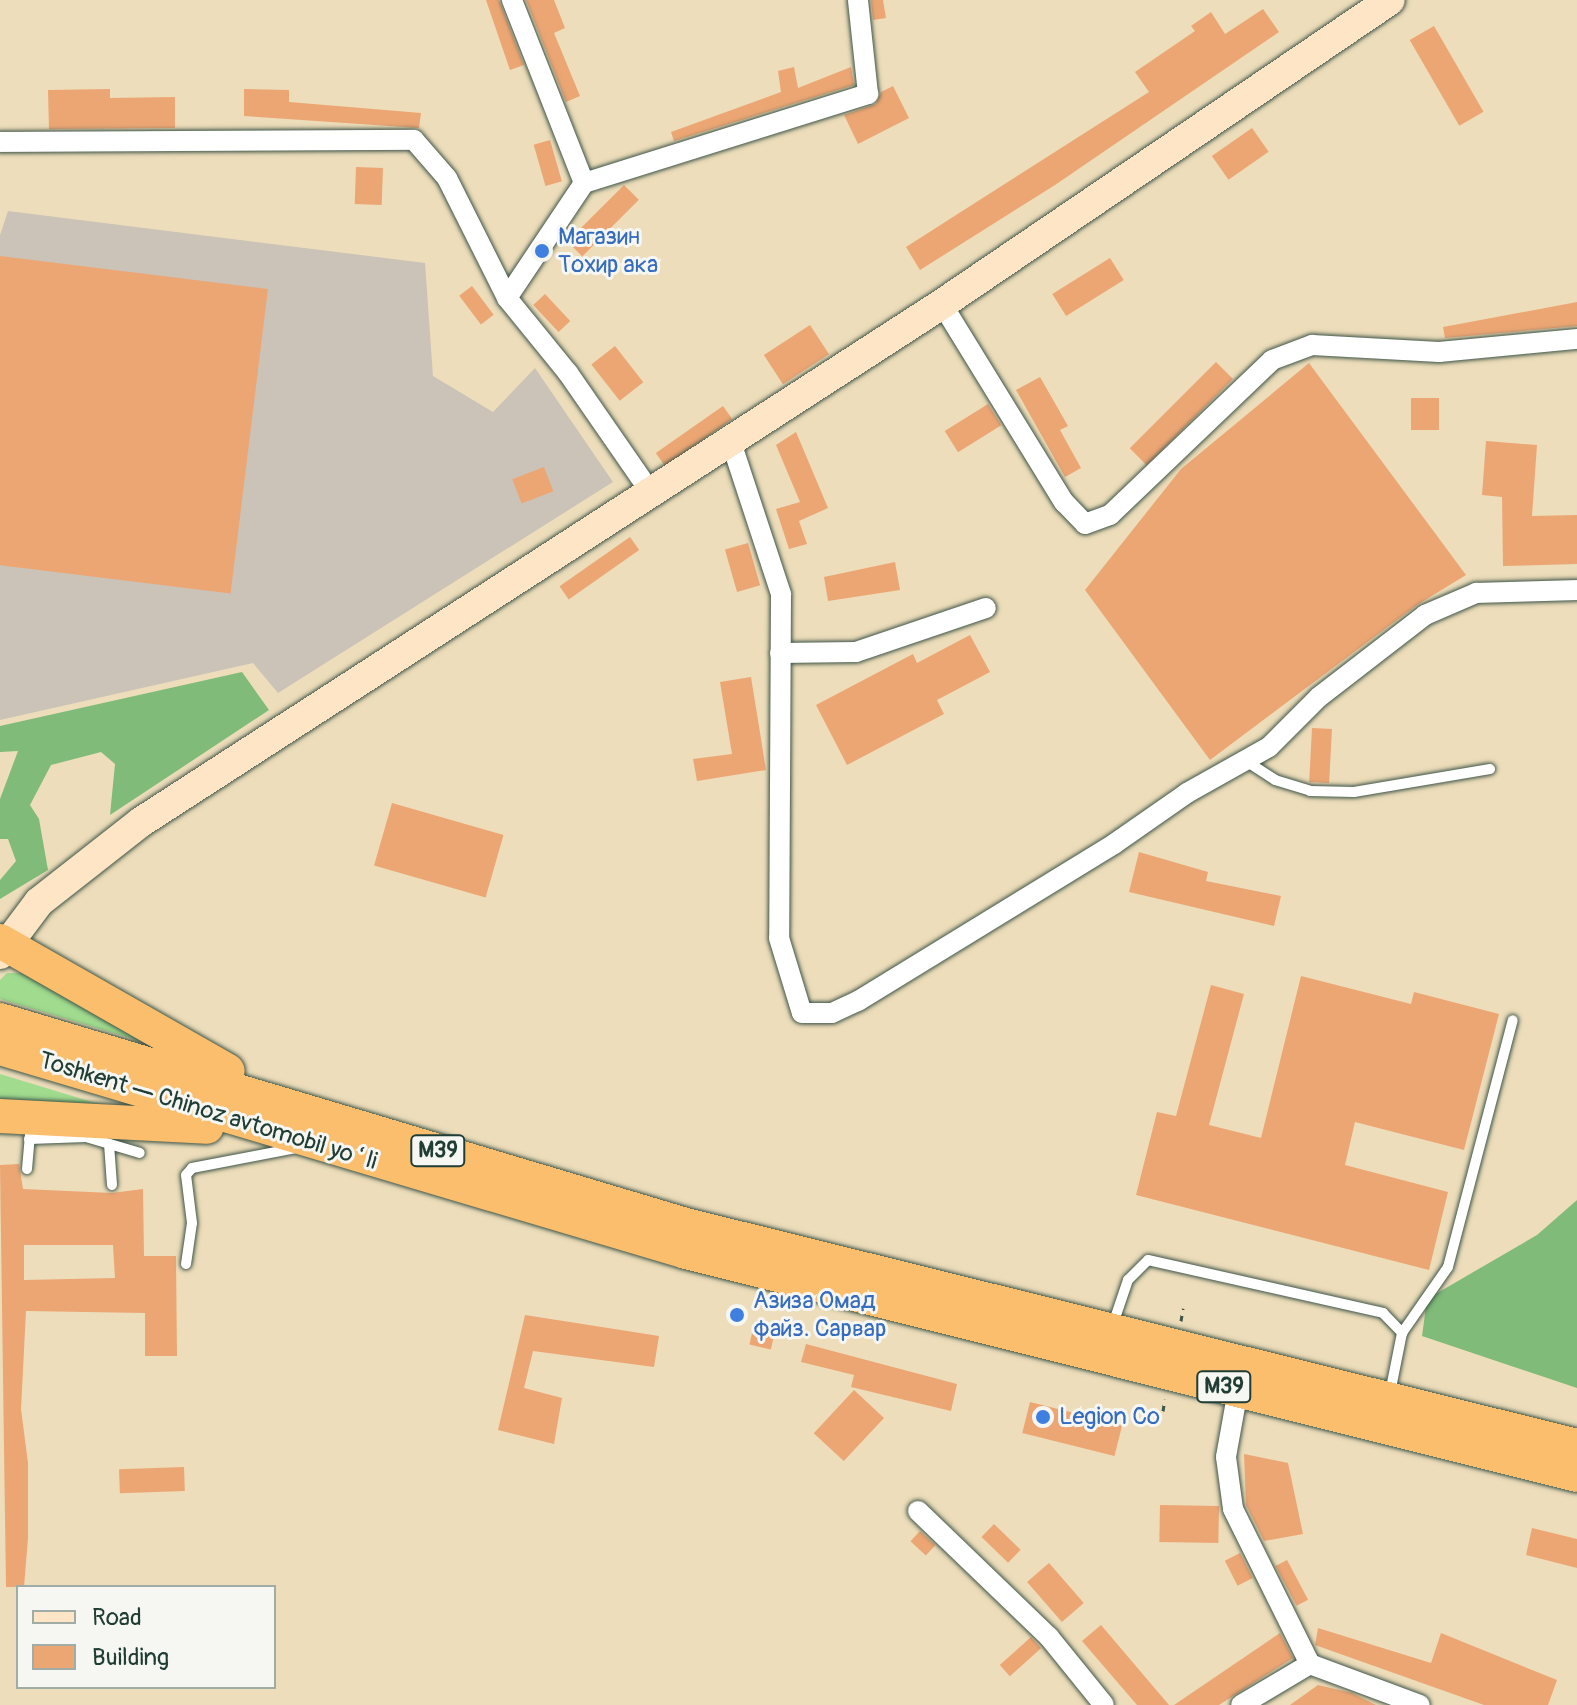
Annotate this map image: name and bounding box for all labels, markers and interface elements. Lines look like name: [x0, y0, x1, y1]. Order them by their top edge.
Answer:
place label: Магазин Тохир ака: [558, 223, 658, 279]
marker: Магазин Тохир ака: [533, 242, 551, 260]
street label: Toshkent — Chinoz avtomobil yoʻli: [36, 1046, 380, 1176]
road number: M39: [410, 1133, 466, 1169]
place label: Азиза Омад файз. Сарвар: [753, 1287, 886, 1343]
marker: Азиза Омад файз. Сарвар: [728, 1306, 746, 1324]
road number: M39: [1196, 1369, 1252, 1405]
place label: Legion Co: [1059, 1403, 1160, 1431]
marker: Legion Co: [1034, 1408, 1052, 1426]
legend: [16, 1585, 276, 1689]
text: Road: [92, 1603, 142, 1632]
text: Building: [92, 1643, 169, 1672]

